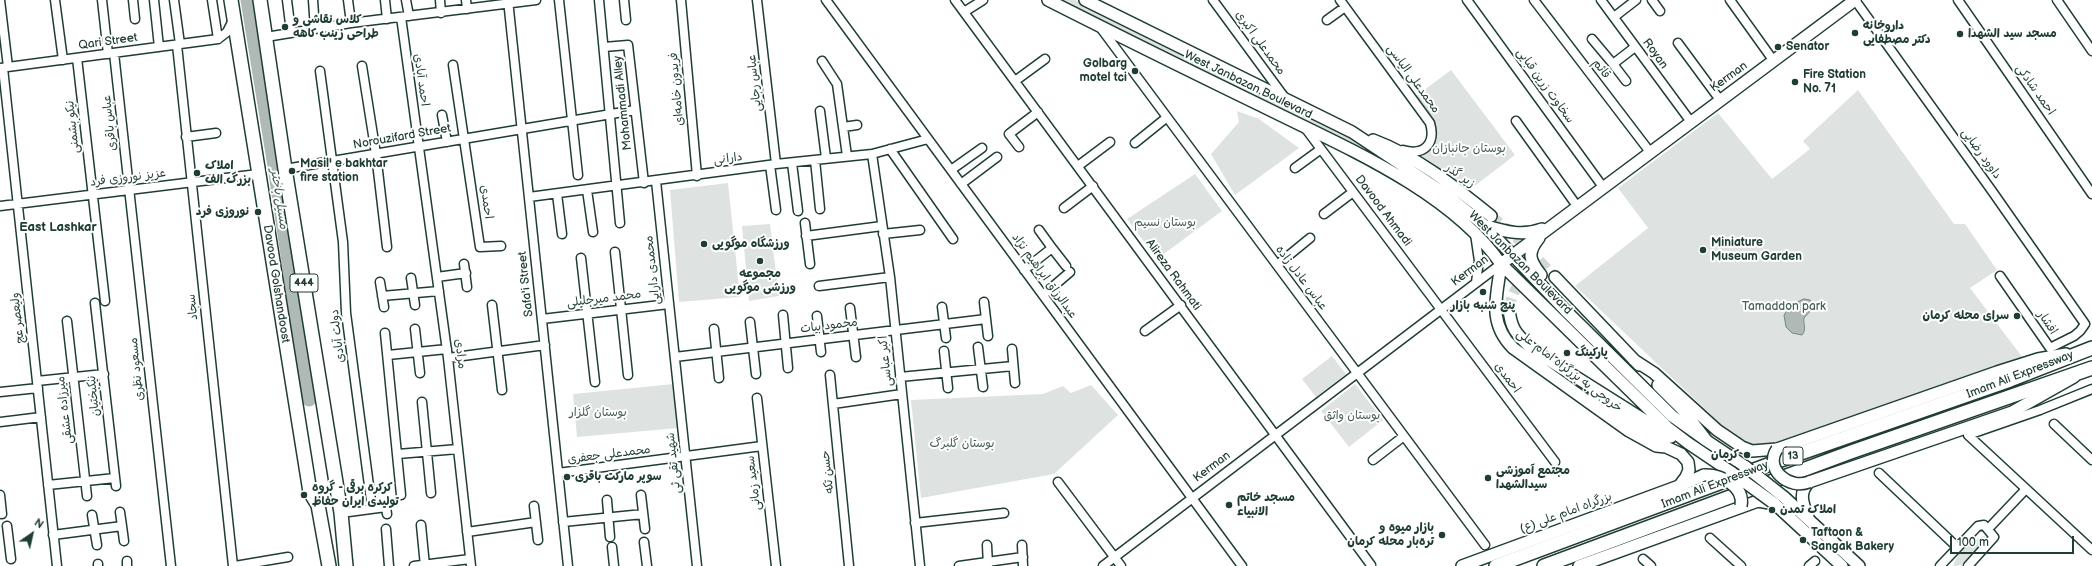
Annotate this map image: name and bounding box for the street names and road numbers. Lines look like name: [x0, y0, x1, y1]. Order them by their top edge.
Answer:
street label: محمدعلی اکبری: [1232, 8, 1288, 78]
street label: Qari Street: [78, 31, 138, 53]
street label: Royan: [1639, 36, 1671, 72]
street label: محمدعلی الیاسی: [1383, 42, 1443, 116]
street label: سخاوت زرین قبایی: [1513, 46, 1577, 126]
street label: West Janbazan Boulevard: [1182, 48, 1314, 122]
street label: فریدون خامه‌ای: [667, 52, 687, 126]
street label: احمد آبادی: [410, 53, 432, 107]
street label: عباس رجایی: [745, 54, 765, 112]
street label: Mohammadi Alley: [611, 55, 635, 151]
street label: قائم: [1589, 56, 1613, 82]
street label: Kerman: [1708, 59, 1750, 95]
street label: احمد شادکی: [2012, 62, 2058, 118]
street label: عباس باقری: [100, 94, 120, 152]
street label: نیکو بشمنی: [63, 100, 83, 154]
street label: Norouzifard Street: [352, 121, 452, 153]
street label: داوود رضایی: [1958, 126, 2004, 182]
street label: دارانی: [713, 150, 743, 168]
street label: زیر گذر: [1442, 161, 1478, 191]
street label: عزیز نوروزی فرد: [89, 166, 167, 190]
street label: Davood Ahmadi: [1352, 173, 1414, 249]
street label: احمدی: [476, 184, 496, 220]
street label: West Janbazan Boulevard: [1465, 208, 1575, 318]
street label: Davood Golshandoost: [260, 224, 292, 344]
street label: عبدالرزاق ابراهیم نژاد: [1008, 231, 1080, 321]
street label: محمدی دارایی: [642, 235, 664, 305]
street label: Alireza Rahmati: [1142, 236, 1204, 314]
street label: عباس عادل زاده: [1272, 243, 1330, 313]
street label: Safa'i Street: [515, 251, 537, 317]
street label: Kerman: [1449, 252, 1491, 290]
road number: 444: [290, 274, 318, 292]
street label: محمد میرجلیلی: [566, 287, 642, 311]
street label: ولیعصر عج: [8, 292, 28, 344]
street label: سجاد: [184, 293, 202, 321]
street label: دولت آبادی: [328, 308, 348, 364]
street label: افشار: [2034, 308, 2060, 338]
street label: محمود بیات: [799, 315, 859, 337]
street label: خروجی به بزرگراه امام علی: [1513, 327, 1625, 415]
street label: اکبر عباسی: [876, 335, 896, 387]
street label: مسعود نظری: [127, 337, 147, 401]
street label: مرادی: [451, 338, 469, 370]
street label: Imam Ali Expressway: [1965, 348, 2075, 402]
street label: احمدی: [1491, 360, 1523, 396]
street label: میرزاده عشقی: [54, 375, 76, 445]
street label: نیکبختیان: [85, 375, 103, 417]
street label: شهید تقی ئی: [664, 432, 684, 494]
street label: محمدعلی جعفری: [567, 443, 651, 467]
road number: 13: [1783, 447, 1803, 465]
street label: Kerman: [1191, 448, 1233, 486]
street label: حسن تکه: [819, 450, 837, 494]
street label: سعید زمانی: [743, 455, 765, 511]
street label: Imam Ali Expressway: [1660, 458, 1770, 512]
street label: بزرگراه امام علی (ع): [1518, 490, 1614, 536]

